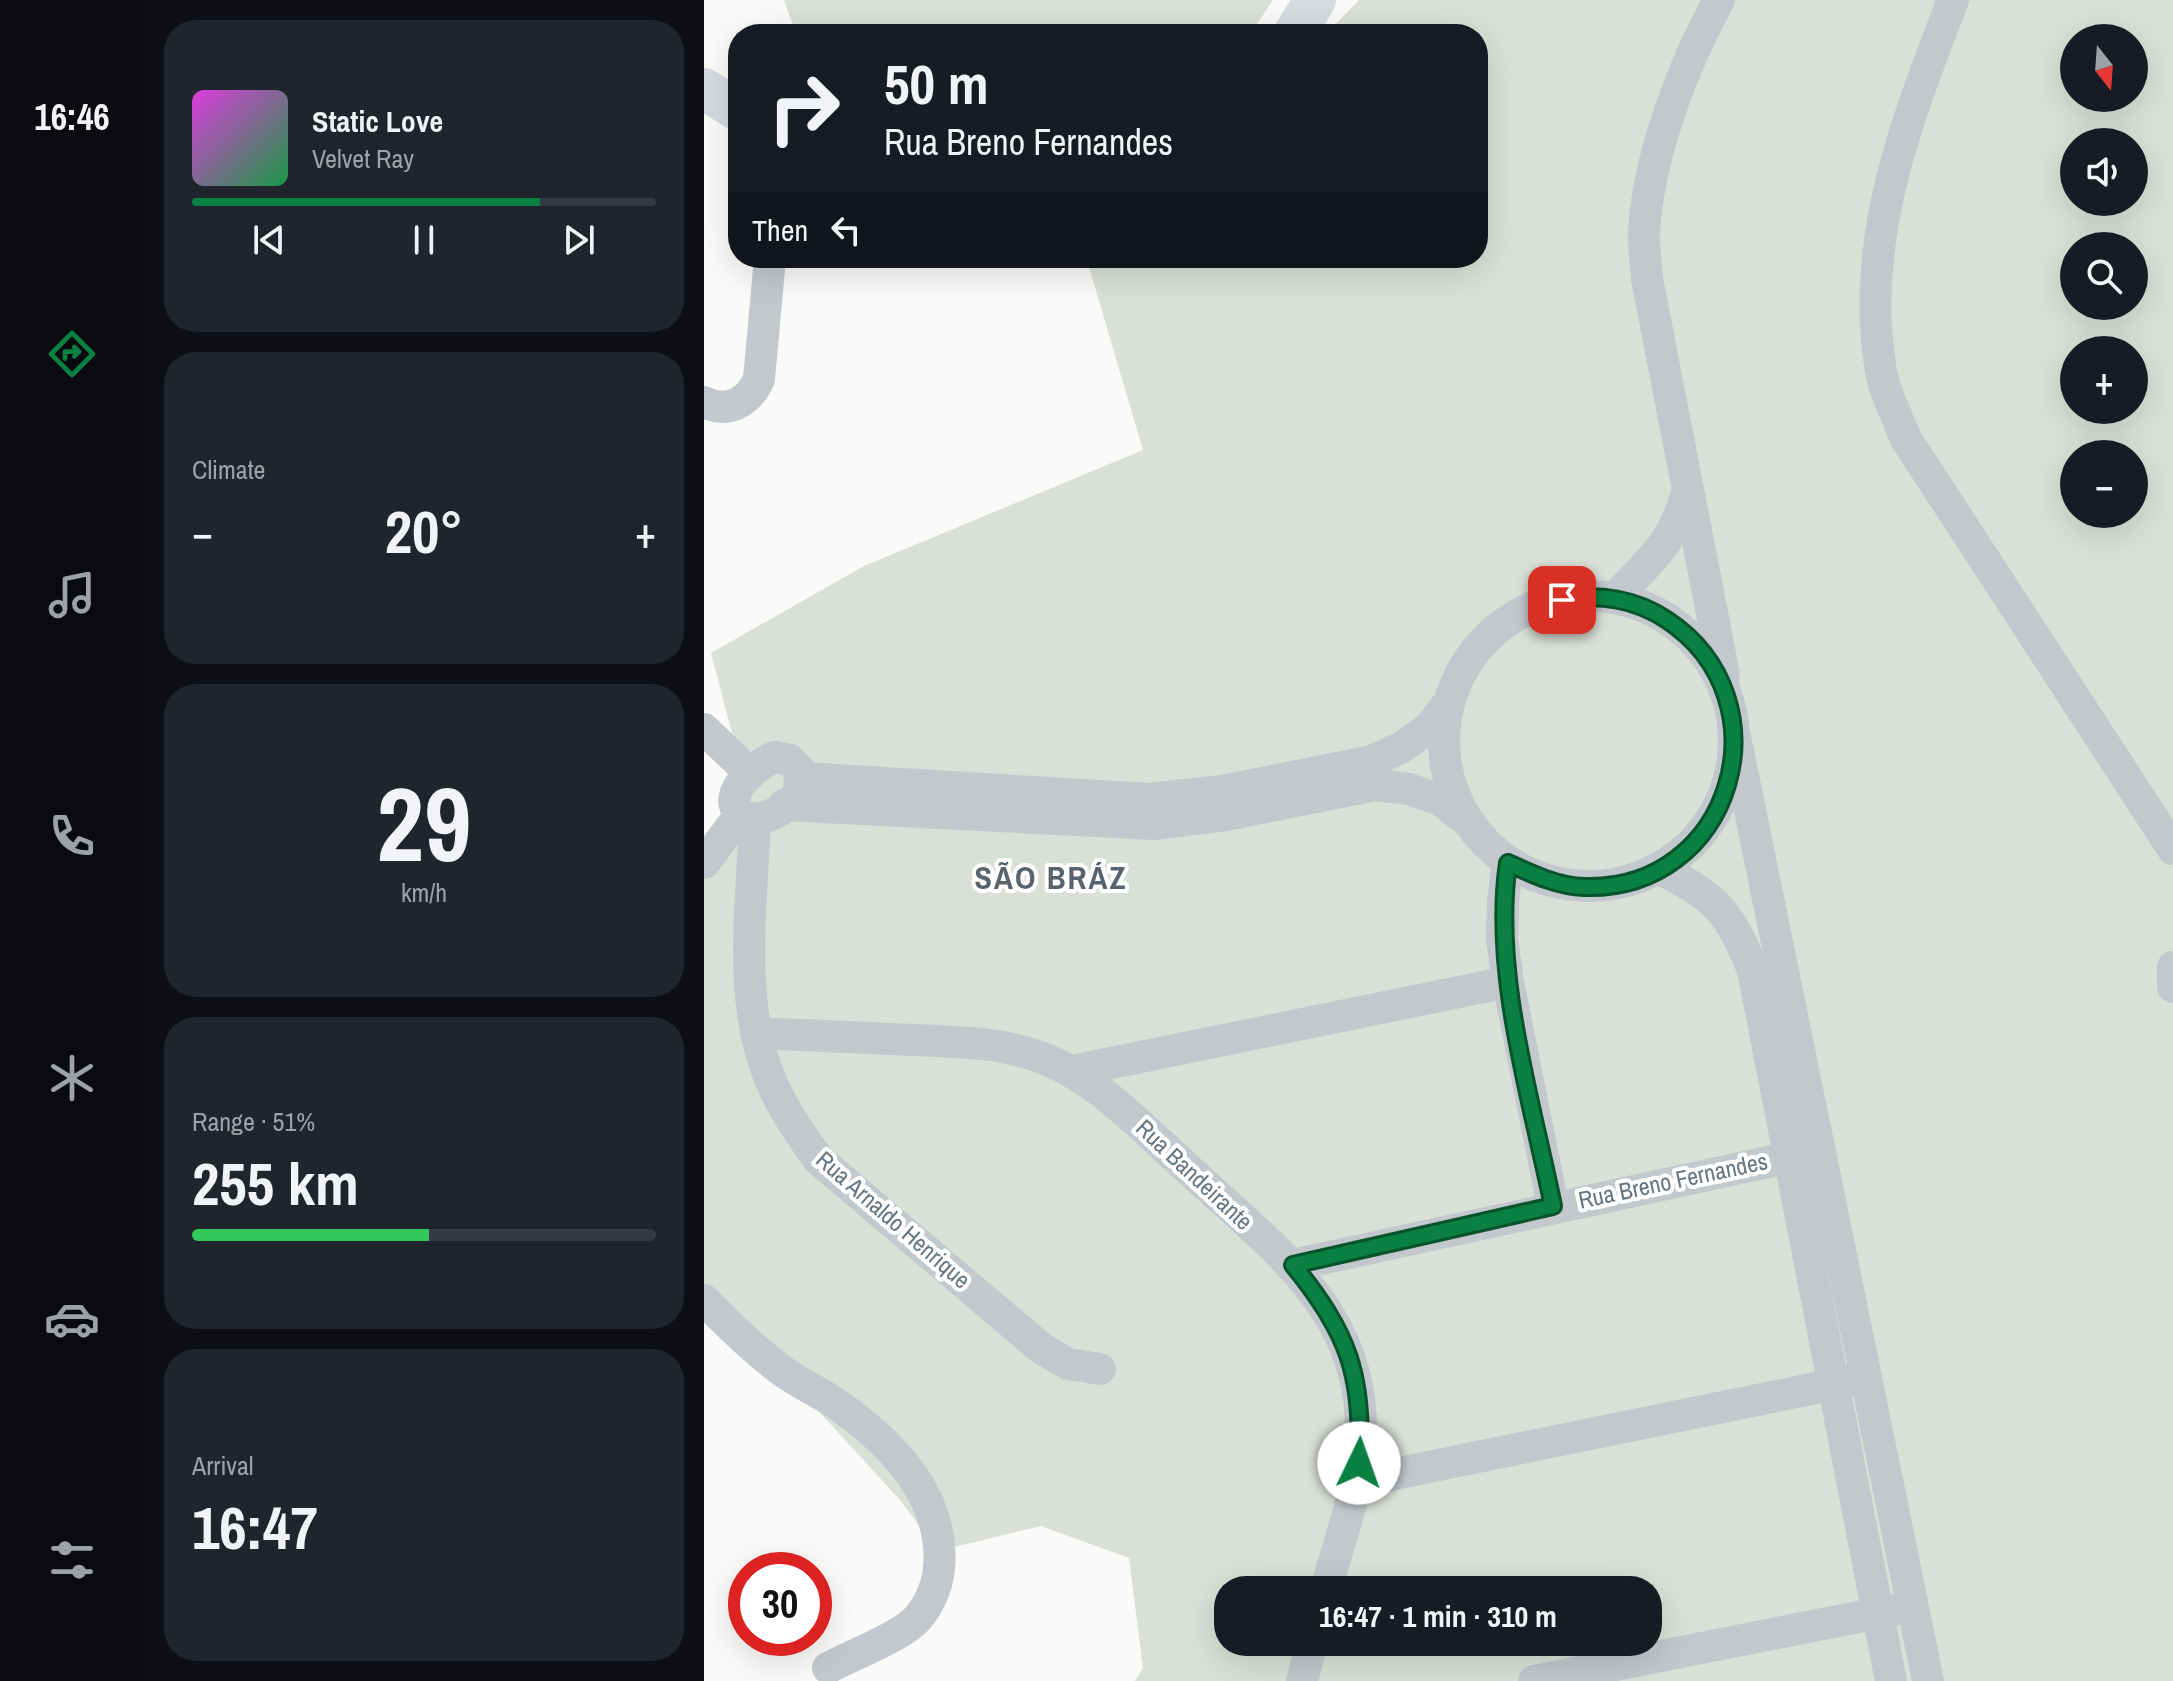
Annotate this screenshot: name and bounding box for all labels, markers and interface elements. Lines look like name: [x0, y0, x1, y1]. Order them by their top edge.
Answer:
north arrow: [2060, 24, 2148, 112]
map controls: [2060, 24, 2148, 528]
text: 50 m: [884, 46, 989, 121]
icon: right: [752, 56, 856, 160]
text: 16:46: [34, 93, 110, 141]
text: Static Love: [312, 101, 443, 141]
text: Rua Breno Fernandes: [884, 118, 1173, 166]
button: sound: [2060, 128, 2148, 216]
text: Velvet Ray: [312, 141, 414, 176]
icon: left: [824, 208, 868, 252]
text: Then: [752, 210, 808, 250]
icon: previous: [247, 218, 291, 262]
icon: pause: [402, 218, 446, 262]
icon: next: [557, 218, 601, 262]
button: search: [2060, 232, 2148, 320]
icon: directions: [44, 326, 100, 382]
button: +: [2060, 336, 2148, 424]
button: −: [2060, 440, 2148, 528]
text: Climate: [192, 452, 265, 487]
text: 20°: [385, 491, 463, 572]
text: −: [192, 502, 213, 562]
text: +: [635, 502, 656, 562]
pin: [1528, 566, 1596, 634]
icon: music: [44, 567, 100, 623]
icon: arrive: [1540, 578, 1584, 622]
text: 29: [377, 753, 471, 893]
icon: phone: [44, 808, 100, 864]
district label: SÃO BRÁZ: [974, 856, 1128, 899]
text: km/h: [401, 875, 447, 910]
icon: climate: [44, 1050, 100, 1106]
text: Range · 51%: [192, 1104, 315, 1139]
street label: Rua Bandeirante: [1129, 1112, 1260, 1237]
text: 255 km: [192, 1143, 359, 1224]
street label: Rua Arnaldo Henrique: [810, 1143, 978, 1295]
street label: Rua Breno Fernandes: [1575, 1144, 1770, 1216]
icon: car: [44, 1291, 100, 1347]
position arrow: [1317, 1421, 1401, 1505]
text: Arrival: [192, 1448, 254, 1483]
text: 16:47: [192, 1487, 318, 1568]
icon: filters: [44, 1532, 100, 1588]
speed limit sign: 30: [728, 1552, 832, 1656]
text: 16:47 · 1 min · 310 m: [1319, 1596, 1557, 1636]

